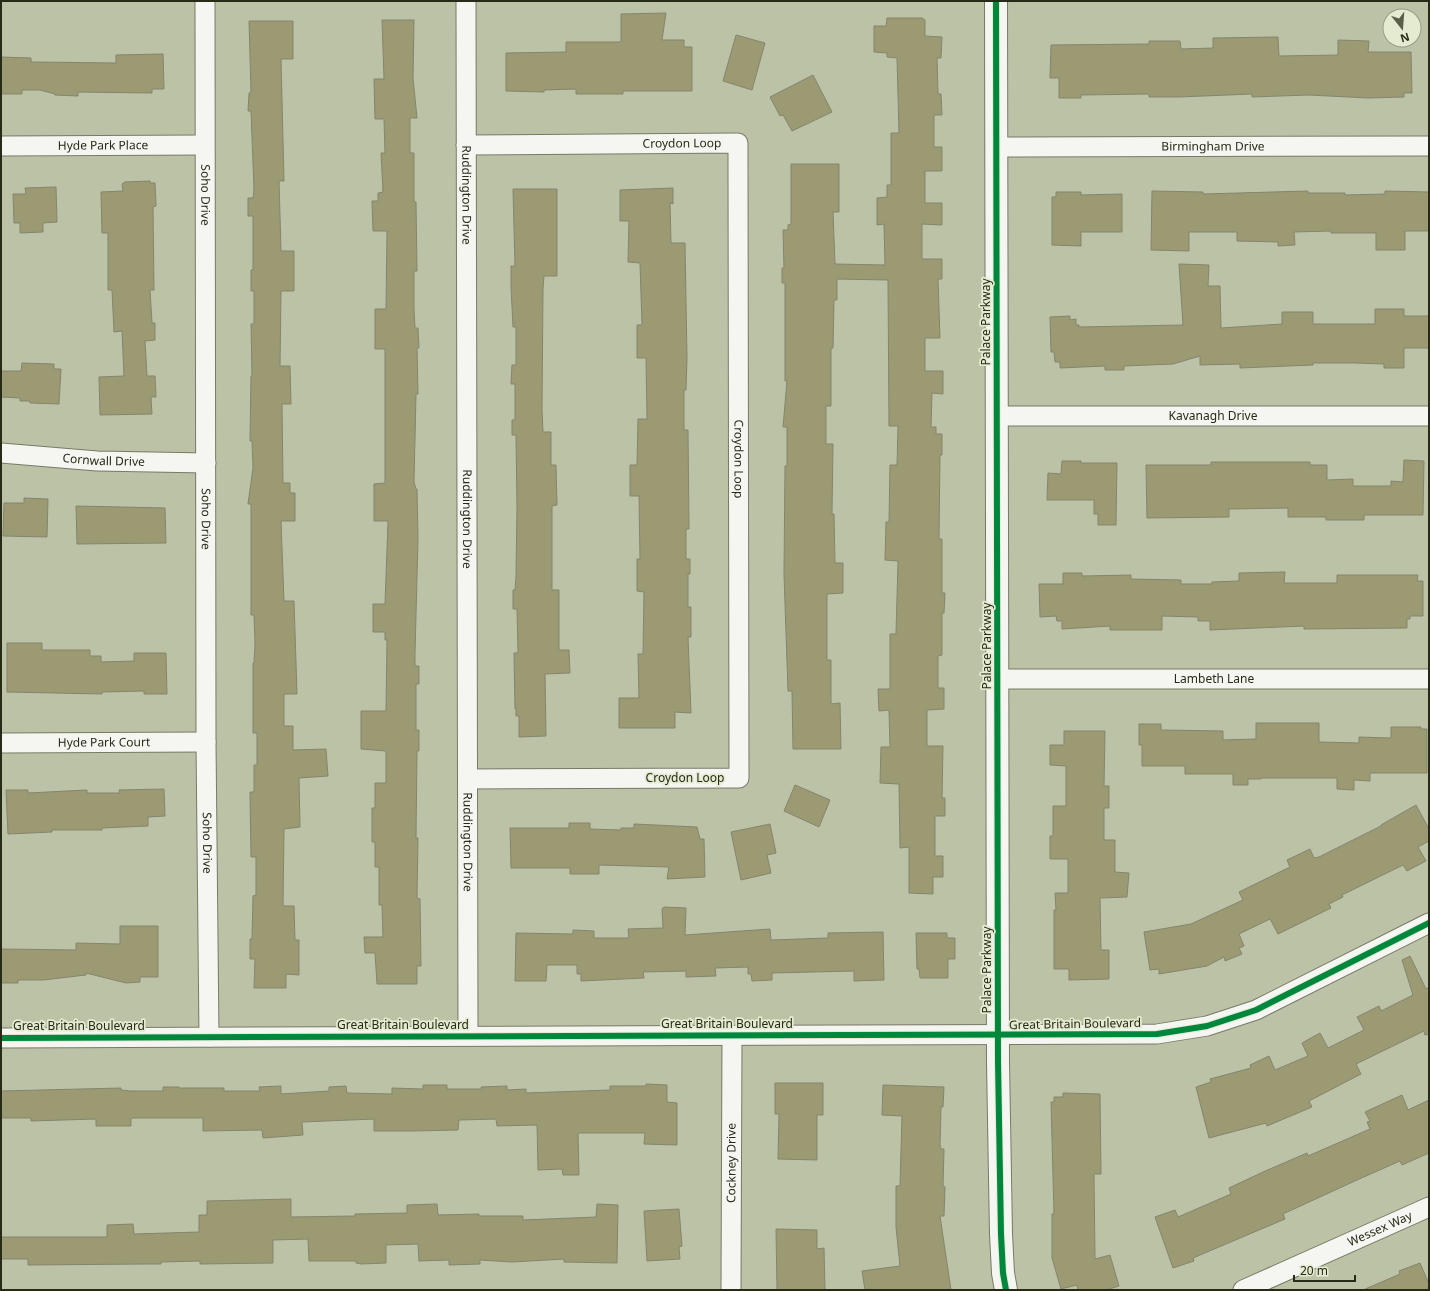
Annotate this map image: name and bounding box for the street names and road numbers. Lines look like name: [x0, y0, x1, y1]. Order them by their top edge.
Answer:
street label: Croydon Loop: [642, 134, 721, 152]
street label: Hyde Park Place: [58, 136, 149, 154]
street label: Birmingham Drive: [1161, 137, 1265, 155]
street label: Ruddington Drive: [458, 145, 475, 245]
street label: Soho Drive: [197, 164, 214, 226]
street label: Palace Parkway: [977, 278, 994, 366]
street label: Kavanagh Drive: [1169, 407, 1258, 424]
street label: Croydon Loop: [730, 420, 748, 498]
street label: Cornwall Drive: [62, 449, 145, 470]
street label: Ruddington Drive: [459, 469, 476, 569]
street label: Soho Drive: [198, 488, 215, 550]
street label: Palace Parkway: [978, 602, 995, 690]
street label: Lambeth Lane: [1174, 670, 1255, 687]
street label: Hyde Park Court: [58, 733, 151, 751]
street label: Croydon Loop: [646, 769, 724, 786]
street label: Ruddington Drive: [460, 792, 477, 892]
street label: Soho Drive: [199, 812, 216, 874]
street label: Palace Parkway: [978, 926, 995, 1014]
street label: Great Britain Boulevard: [1009, 1014, 1141, 1033]
street label: Great Britain Boulevard: [661, 1015, 793, 1032]
street label: Great Britain Boulevard: [337, 1016, 469, 1033]
street label: Great Britain Boulevard: [13, 1017, 145, 1034]
street label: Cockney Drive: [722, 1123, 740, 1203]
street label: Wessex Way: [1345, 1206, 1416, 1250]

